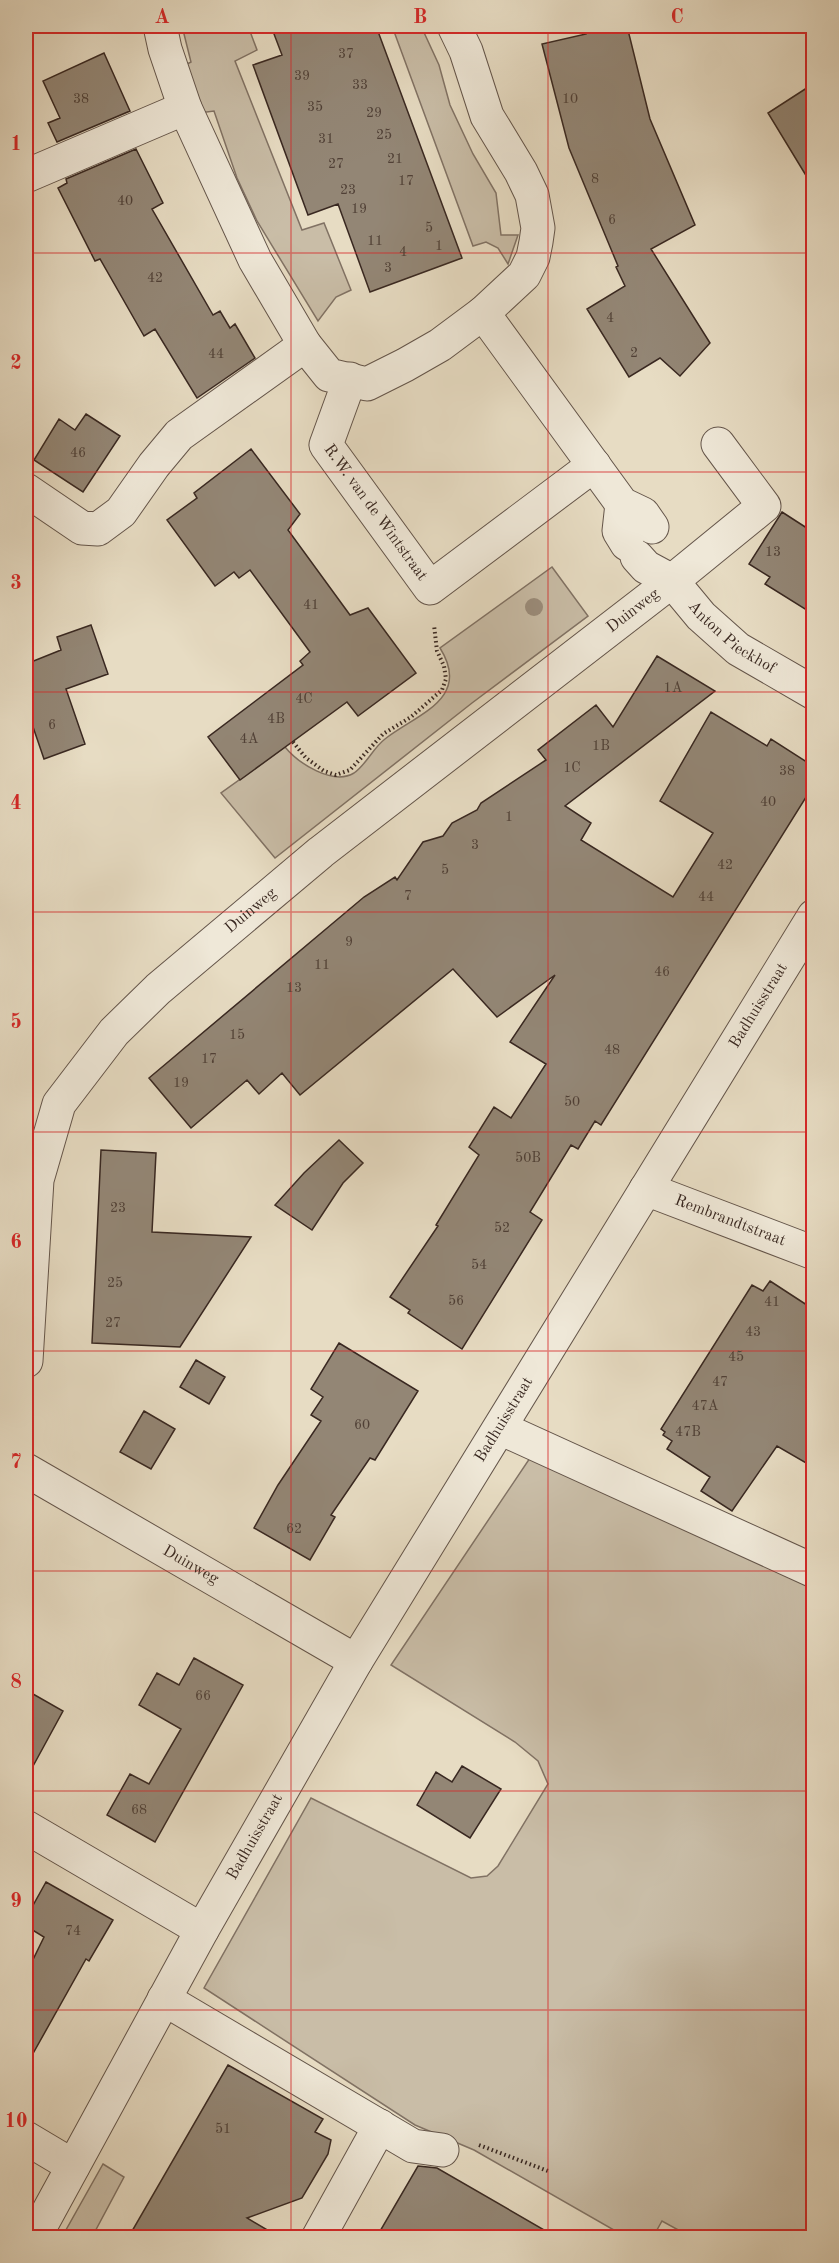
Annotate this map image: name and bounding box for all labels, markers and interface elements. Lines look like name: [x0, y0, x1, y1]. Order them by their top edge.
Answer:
text: A: [154, 8, 170, 28]
text: B: [413, 8, 427, 28]
text: C: [670, 8, 684, 28]
house number: 37: [338, 47, 354, 61]
house number: 39: [294, 69, 310, 83]
house number: 33: [352, 78, 368, 92]
house number: 38: [73, 92, 89, 106]
house number: 10: [562, 92, 578, 106]
house number: 35: [307, 100, 323, 114]
house number: 29: [366, 106, 382, 120]
house number: 25: [376, 128, 392, 142]
house number: 31: [318, 132, 334, 146]
text: 1: [10, 135, 22, 155]
house number: 21: [387, 152, 403, 166]
house number: 27: [328, 157, 344, 171]
house number: 8: [591, 172, 599, 186]
house number: 17: [398, 174, 414, 188]
house number: 23: [340, 183, 356, 197]
house number: 40: [117, 194, 133, 208]
house number: 19: [351, 202, 367, 216]
house number: 6: [608, 213, 616, 227]
house number: 5: [425, 221, 433, 235]
house number: 11: [367, 234, 383, 248]
house number: 1: [435, 239, 443, 253]
house number: 4: [399, 245, 407, 259]
house number: 3: [384, 261, 392, 275]
house number: 42: [147, 271, 163, 285]
house number: 4: [606, 311, 614, 325]
house number: 2: [630, 346, 638, 360]
house number: 44: [208, 347, 224, 361]
text: 2: [10, 354, 22, 374]
street label: R.W. van de Wintstraat: [320, 442, 430, 584]
house number: 46: [70, 446, 86, 460]
house number: 13: [765, 545, 781, 559]
text: 3: [10, 574, 22, 594]
street label: Duinweg: [604, 586, 663, 636]
house number: 41: [303, 598, 319, 612]
street label: Anton Pieckhof: [685, 598, 779, 677]
house number: 1A: [664, 681, 683, 695]
house number: 4C: [295, 692, 313, 706]
house number: 4B: [267, 712, 285, 726]
house number: 6: [48, 718, 56, 732]
house number: 4A: [240, 732, 259, 746]
house number: 1B: [592, 739, 610, 753]
house number: 1C: [563, 761, 581, 775]
house number: 38: [779, 764, 795, 778]
text: 4: [10, 794, 22, 814]
house number: 40: [760, 795, 776, 809]
house number: 1: [505, 810, 513, 824]
house number: 3: [471, 838, 479, 852]
house number: 42: [717, 858, 733, 872]
house number: 5: [441, 863, 449, 877]
street label: Duinweg: [222, 885, 280, 937]
house number: 7: [404, 889, 412, 903]
house number: 44: [698, 890, 714, 904]
house number: 9: [345, 935, 353, 949]
house number: 11: [314, 958, 330, 972]
street label: Badhuisstraat: [727, 960, 791, 1051]
house number: 46: [654, 965, 670, 979]
house number: 13: [286, 981, 302, 995]
text: 5: [10, 1012, 22, 1033]
house number: 15: [229, 1028, 245, 1042]
house number: 48: [604, 1043, 620, 1057]
house number: 17: [201, 1052, 217, 1066]
house number: 19: [173, 1076, 189, 1090]
house number: 50: [564, 1095, 580, 1109]
house number: 50B: [515, 1151, 541, 1165]
street label: Rembrandtstraat: [672, 1193, 788, 1250]
house number: 23: [110, 1201, 126, 1215]
house number: 52: [494, 1221, 510, 1235]
text: 6: [10, 1233, 22, 1253]
house number: 54: [471, 1258, 487, 1272]
house number: 25: [107, 1276, 123, 1290]
house number: 56: [448, 1294, 464, 1308]
house number: 41: [764, 1295, 780, 1309]
house number: 27: [105, 1316, 121, 1330]
house number: 43: [745, 1325, 761, 1339]
house number: 45: [728, 1350, 744, 1364]
street label: Badhuisstraat: [472, 1374, 537, 1465]
house number: 47: [712, 1375, 728, 1389]
house number: 47A: [692, 1399, 719, 1413]
house number: 60: [354, 1418, 370, 1432]
house number: 47B: [675, 1425, 701, 1439]
text: 7: [10, 1453, 22, 1473]
house number: 62: [286, 1522, 302, 1536]
street label: Duinweg: [160, 1543, 221, 1588]
text: 8: [10, 1673, 22, 1693]
house number: 66: [195, 1689, 211, 1703]
street label: Badhuisstraat: [224, 1791, 286, 1883]
house number: 68: [131, 1803, 147, 1817]
text: 9: [10, 1892, 22, 1912]
house number: 74: [65, 1924, 81, 1938]
text: 10: [4, 2112, 28, 2132]
house number: 51: [215, 2122, 231, 2136]

